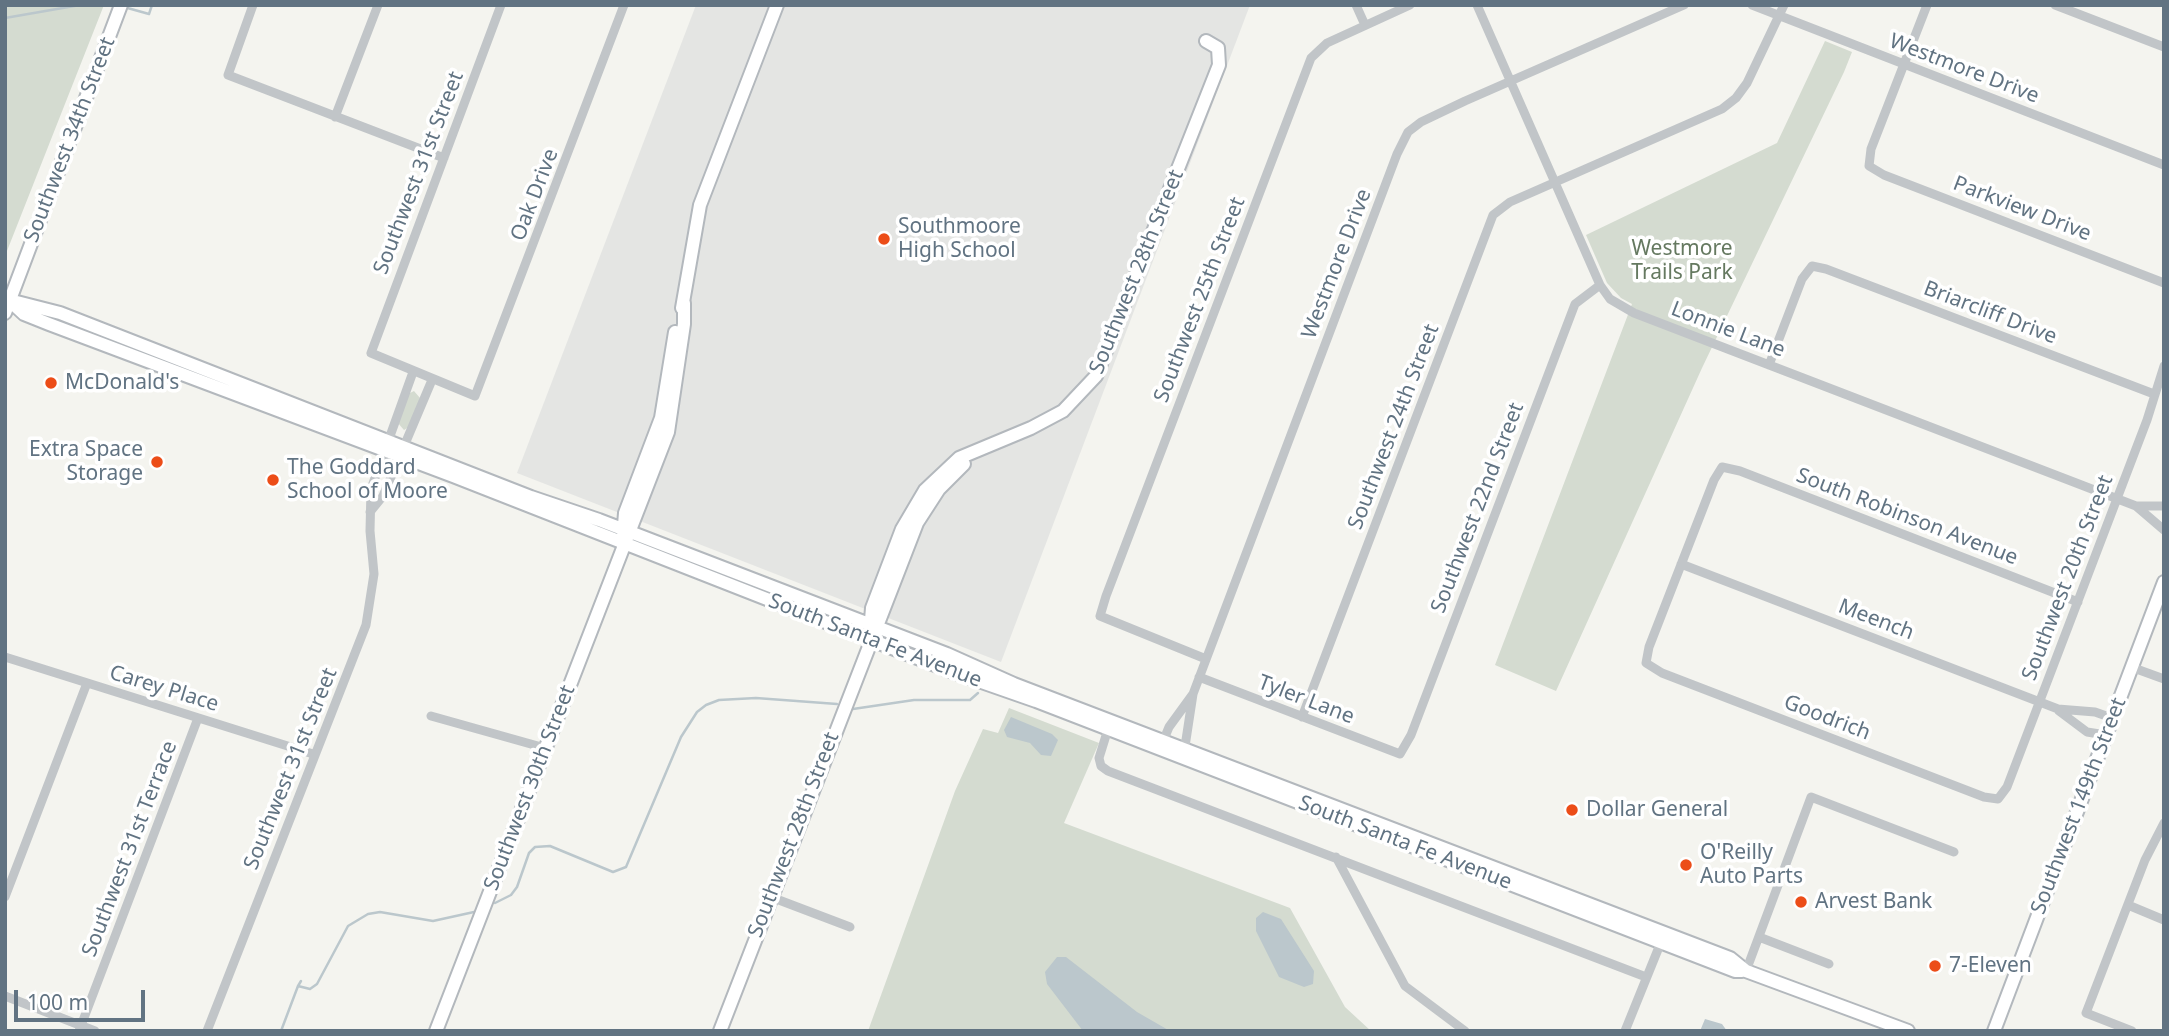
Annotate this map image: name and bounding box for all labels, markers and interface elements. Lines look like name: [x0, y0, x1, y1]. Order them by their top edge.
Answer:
street label: Westmore Drive: [1886, 29, 2042, 109]
street label: Southwest 34th Street: [19, 34, 121, 246]
street label: Southwest 31st Street: [369, 68, 469, 278]
street label: Oak Drive: [506, 145, 564, 245]
street label: Southwest 28th Street: [1085, 166, 1189, 378]
street label: Parkview Drive: [1949, 171, 2095, 247]
street label: Westmore Drive: [1297, 186, 1377, 342]
street label: Southwest 25th Street: [1149, 194, 1251, 406]
place label: Southmoore High School: [898, 214, 1021, 264]
marker: Southmoore High School: [876, 231, 892, 247]
park label: Westmore Trails Park: [1631, 236, 1733, 286]
street label: Briarcliff Drive: [1920, 276, 2060, 350]
street label: Lonnie Lane: [1667, 297, 1789, 363]
street label: Southwest 24th Street: [1343, 321, 1445, 533]
place label: McDonald's: [65, 370, 179, 396]
marker: McDonald's: [43, 375, 59, 391]
street label: Southwest 22nd Street: [1426, 399, 1530, 617]
place label: Extra Space Storage: [29, 437, 143, 487]
marker: Extra Space Storage: [149, 454, 165, 470]
place label: The Goddard School of Moore: [287, 455, 448, 505]
street label: South Robinson Avenue: [1793, 463, 2021, 571]
marker: The Goddard School of Moore: [265, 472, 281, 488]
street label: Southwest 20th Street: [2017, 472, 2119, 684]
street label: South Santa Fe Avenue: [765, 589, 985, 693]
street label: Meench: [1835, 594, 1917, 646]
street label: Carey Place: [106, 660, 222, 718]
street label: Southwest 31st Street: [239, 665, 343, 873]
street label: Tyler Lane: [1254, 670, 1358, 730]
street label: Southwest 30th Street: [479, 682, 581, 894]
street label: Goodrich: [1780, 690, 1874, 746]
street label: Southwest 149th Street: [2026, 694, 2132, 918]
street label: Southwest 28th Street: [743, 729, 845, 941]
street label: Southwest 31st Terrace: [77, 738, 183, 960]
street label: South Santa Fe Avenue: [1295, 791, 1515, 895]
place label: Dollar General: [1586, 797, 1728, 823]
marker: Dollar General: [1564, 802, 1580, 818]
place label: O'Reilly Auto Parts: [1700, 840, 1803, 890]
marker: O'Reilly Auto Parts: [1678, 857, 1694, 873]
place label: Arvest Bank: [1815, 889, 1932, 915]
marker: Arvest Bank: [1793, 894, 1809, 910]
place label: 7-Eleven: [1949, 953, 2032, 979]
marker: 7-Eleven: [1927, 958, 1943, 974]
scale bar: [18, 976, 149, 1020]
text: 100 m: [27, 988, 88, 1016]

